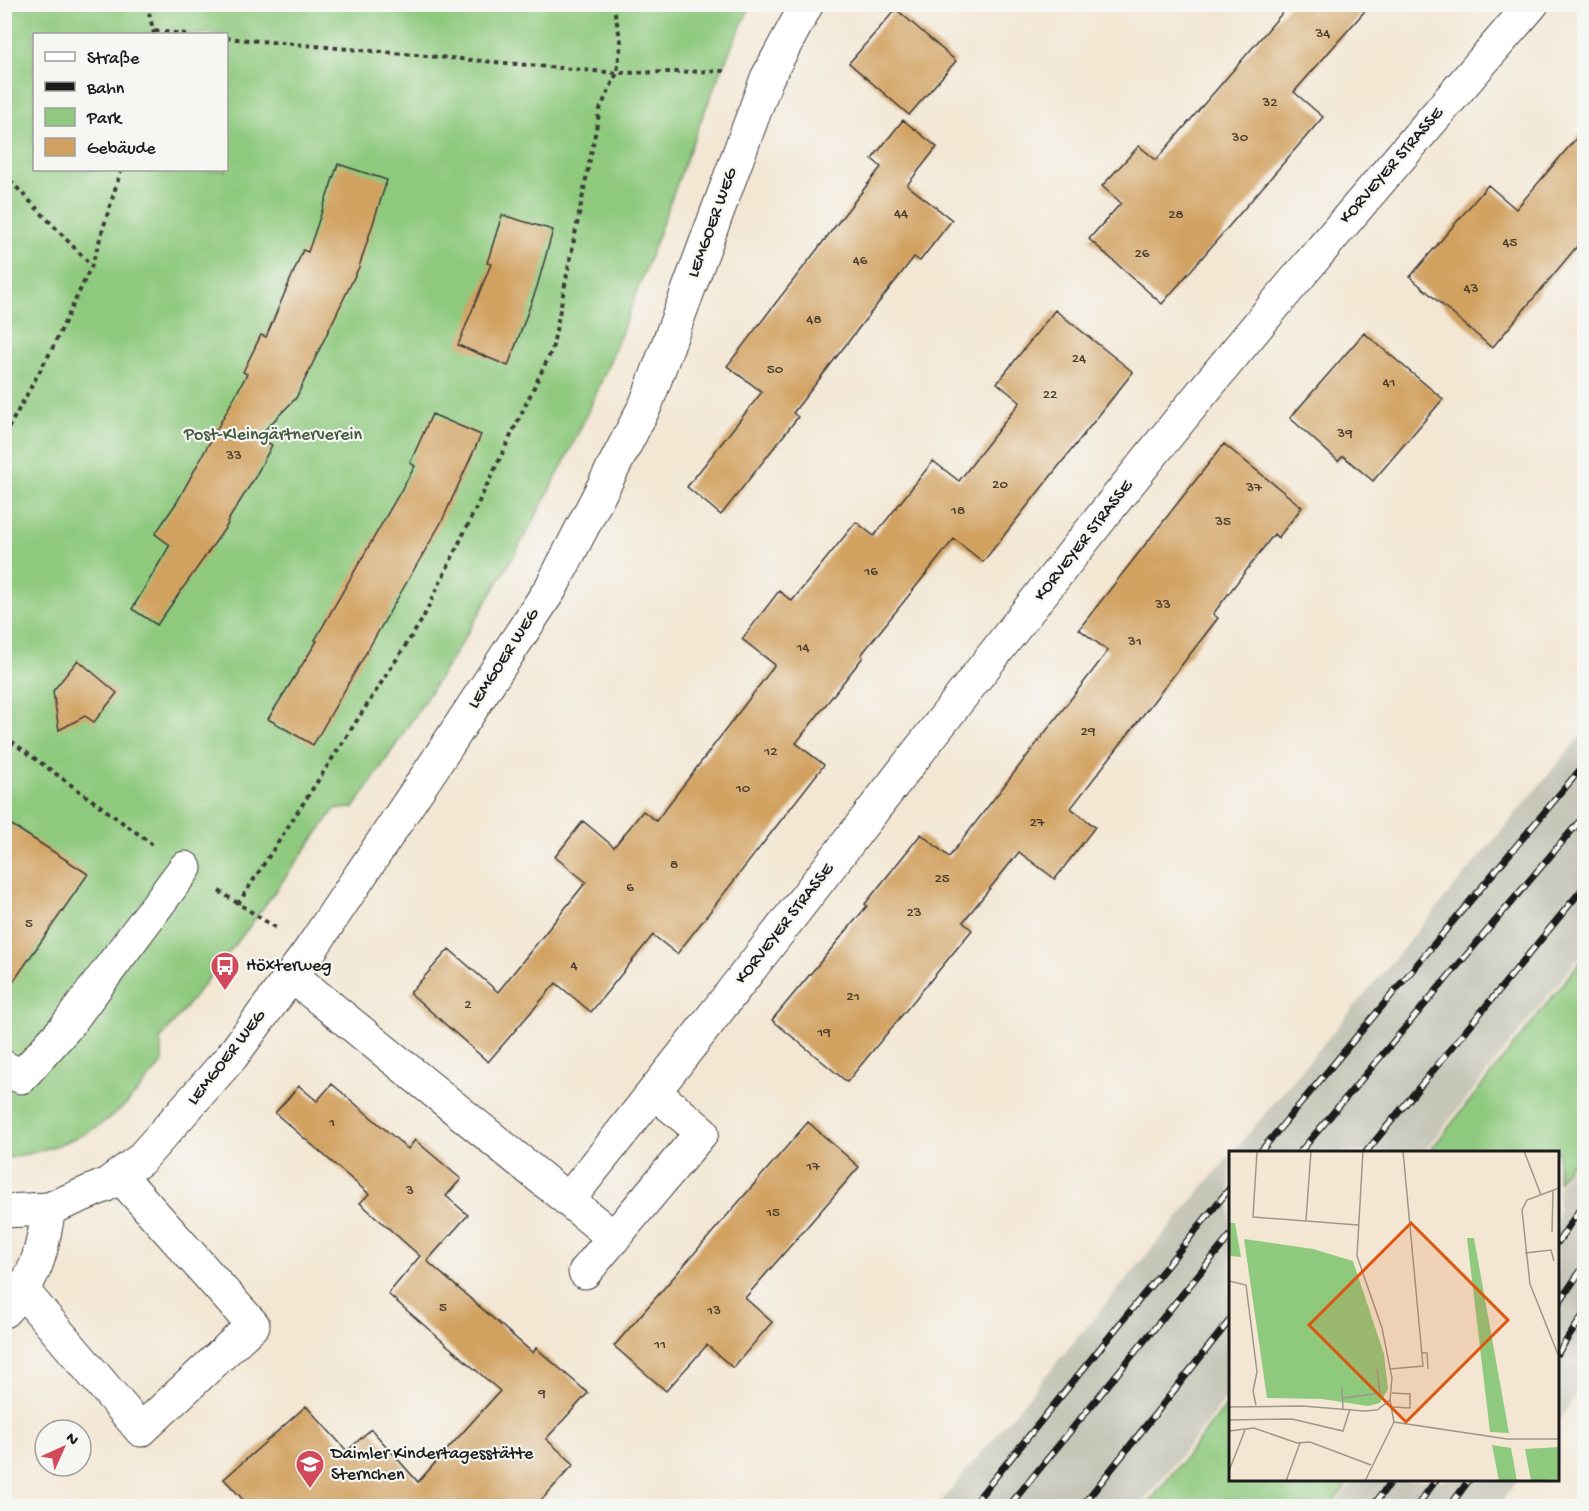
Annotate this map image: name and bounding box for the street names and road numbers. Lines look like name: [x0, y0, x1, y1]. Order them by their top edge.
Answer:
street label: KORVEYER STRASSE: [1336, 103, 1449, 229]
street label: LEMGOER WEG: [683, 165, 743, 281]
street label: KORVEYER STRASSE: [1030, 476, 1138, 606]
street label: LEMGOER WEG: [464, 604, 545, 713]
street label: KORVEYER STRASSE: [731, 859, 839, 989]
street label: LEMGOER WEG: [183, 1006, 271, 1110]

